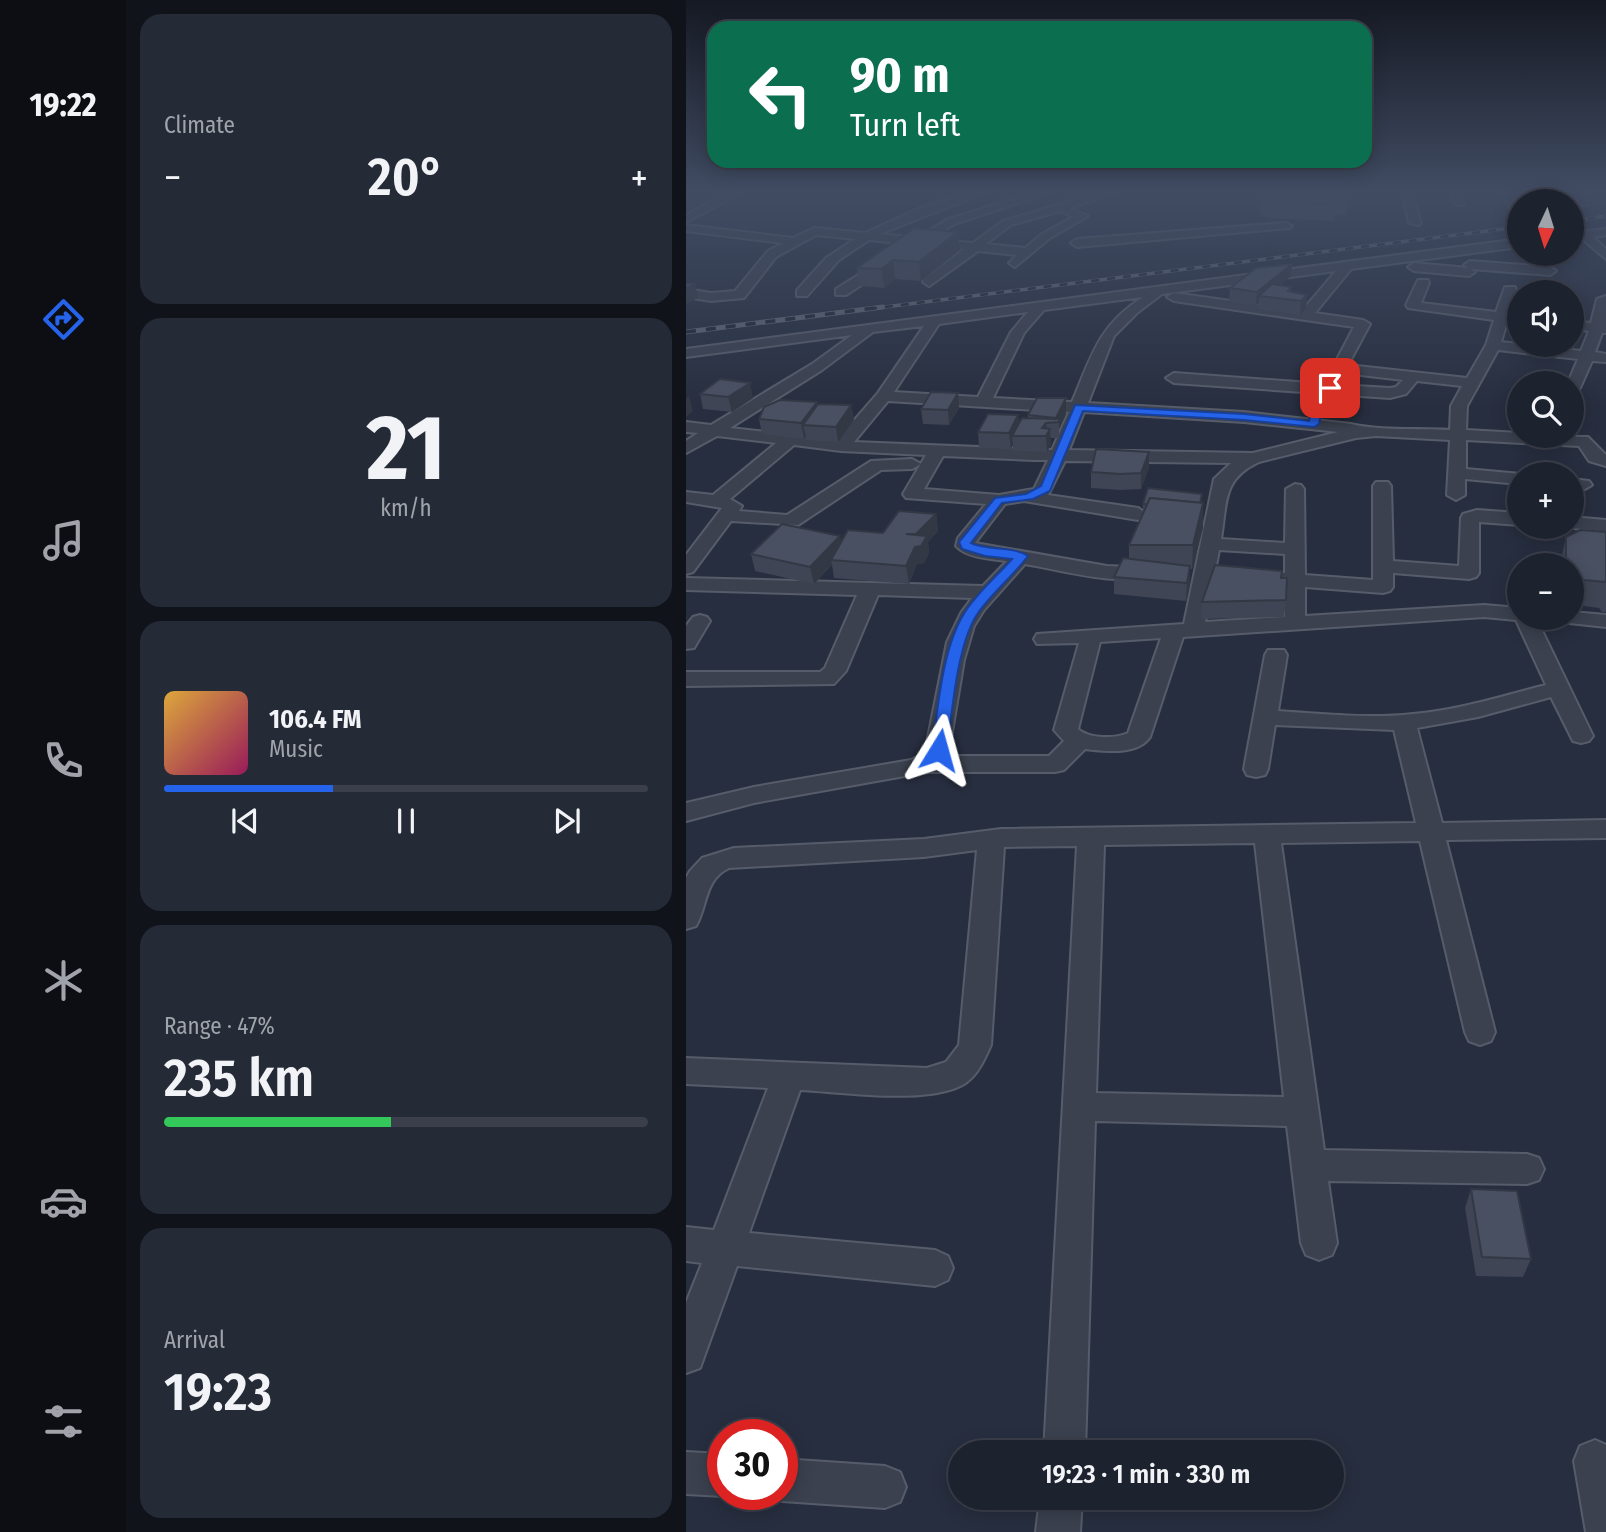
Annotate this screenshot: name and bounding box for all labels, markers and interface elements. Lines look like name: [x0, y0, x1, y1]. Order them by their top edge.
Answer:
text: 90 m: [850, 46, 950, 105]
icon: left: [735, 49, 826, 140]
text: 19:22: [29, 86, 97, 124]
text: Turn left: [850, 106, 960, 144]
text: Climate: [164, 111, 235, 139]
text: 20°: [368, 146, 444, 209]
text: −: [164, 155, 181, 201]
text: +: [631, 155, 648, 201]
north arrow: [1507, 189, 1584, 266]
map controls: [1507, 189, 1584, 630]
button: sound: [1507, 280, 1584, 357]
icon: directions: [39, 295, 88, 344]
pin: [1300, 358, 1360, 418]
icon: arrive: [1311, 369, 1349, 407]
button: search: [1507, 371, 1584, 448]
text: 21: [366, 394, 446, 503]
button: +: [1507, 462, 1584, 539]
text: km/h: [380, 494, 432, 522]
icon: music: [39, 516, 88, 565]
button: −: [1507, 553, 1584, 630]
text: 106.4 FM: [269, 704, 361, 735]
position arrow: [902, 713, 976, 787]
text: Music: [269, 735, 323, 763]
icon: phone: [39, 736, 88, 785]
icon: previous: [226, 802, 264, 840]
icon: pause: [387, 802, 425, 840]
icon: next: [548, 802, 586, 840]
icon: climate: [39, 956, 88, 1005]
text: Range · 47%: [164, 1012, 275, 1040]
text: 235 km: [164, 1047, 314, 1110]
icon: car: [39, 1177, 88, 1226]
text: Arrival: [164, 1326, 225, 1354]
text: 19:23: [164, 1361, 272, 1424]
icon: filters: [39, 1397, 88, 1446]
speed limit sign: 30: [707, 1419, 798, 1510]
text: 19:23 · 1 min · 330 m: [1042, 1459, 1250, 1490]

